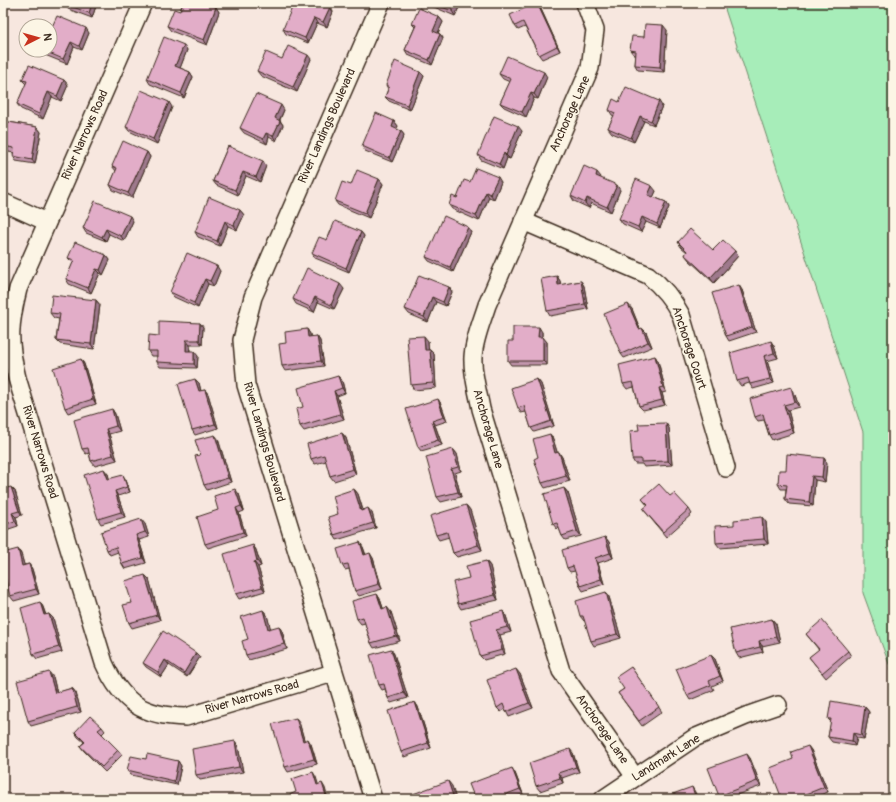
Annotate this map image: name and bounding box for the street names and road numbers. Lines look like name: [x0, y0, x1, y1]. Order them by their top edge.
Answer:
street label: River Landings Boulevard: [295, 66, 359, 186]
street label: Anchorage Lane: [546, 73, 594, 154]
street label: River Narrows Road: [58, 88, 112, 182]
street label: Anchorage Court: [669, 305, 709, 391]
street label: River Landings Boulevard: [240, 380, 288, 504]
street label: Anchorage Lane: [470, 388, 507, 470]
street label: River Narrows Road: [19, 403, 61, 501]
street label: River Narrows Road: [203, 676, 301, 718]
street label: Anchorage Lane: [572, 691, 632, 767]
street label: Landmark Lane: [629, 731, 703, 785]

